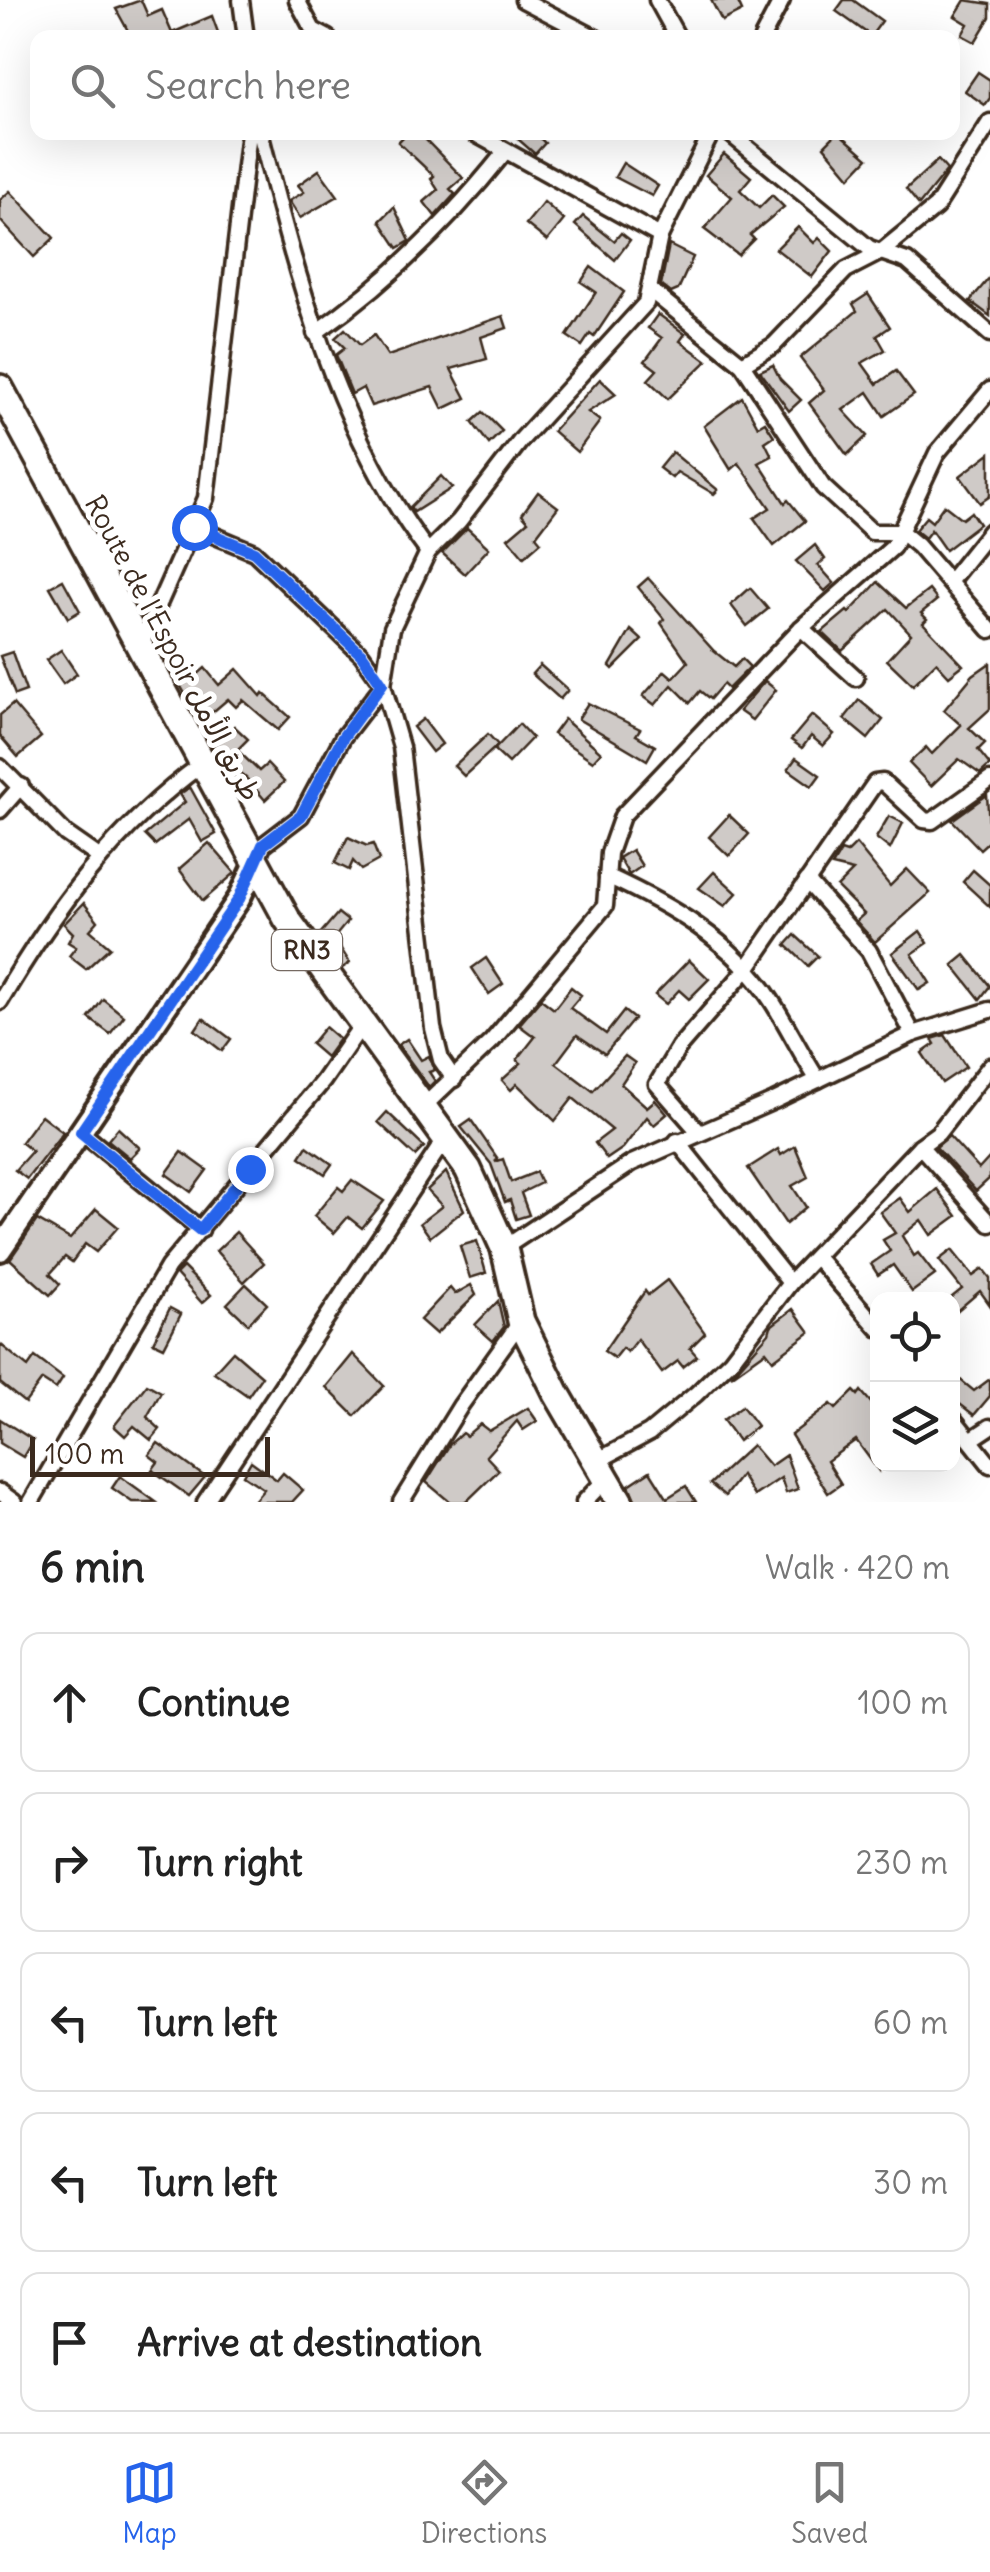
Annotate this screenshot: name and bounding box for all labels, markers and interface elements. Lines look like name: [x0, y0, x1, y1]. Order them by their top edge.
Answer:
search box: [30, 30, 960, 140]
icon: search: [65, 58, 120, 113]
text: Search here: [145, 62, 351, 109]
street label: Route de l’Espoir طريق الأمل: [77, 489, 269, 807]
route start: [172, 505, 218, 551]
road number: RN3: [272, 930, 342, 970]
route end: [228, 1147, 274, 1193]
map controls: [870, 1292, 960, 1472]
button: locate: [870, 1292, 960, 1382]
button: layers: [870, 1382, 960, 1472]
scale bar: [30, 1432, 270, 1476]
text: 100 m: [45, 1436, 124, 1472]
text: 6 min: [40, 1541, 145, 1593]
text: Walk · 420 m: [765, 1547, 950, 1588]
icon: ahead: [42, 1675, 97, 1730]
text: Continue: [137, 1679, 290, 1726]
text: 100 m: [858, 1682, 948, 1723]
icon: right: [42, 1835, 97, 1890]
text: Turn right: [137, 1839, 303, 1886]
text: 230 m: [856, 1842, 948, 1883]
icon: left: [42, 1995, 97, 2050]
text: Turn left: [137, 1999, 277, 2046]
text: 60 m: [873, 2002, 948, 2043]
icon: left: [42, 2155, 97, 2210]
text: Turn left: [137, 2159, 277, 2206]
text: 30 m: [873, 2162, 948, 2203]
icon: arrive: [42, 2315, 97, 2370]
text: Arrive at destination: [137, 2319, 482, 2366]
tab: Map: [122, 2455, 177, 2551]
tab: Directions: [421, 2455, 547, 2551]
tab: Saved: [791, 2455, 868, 2551]

